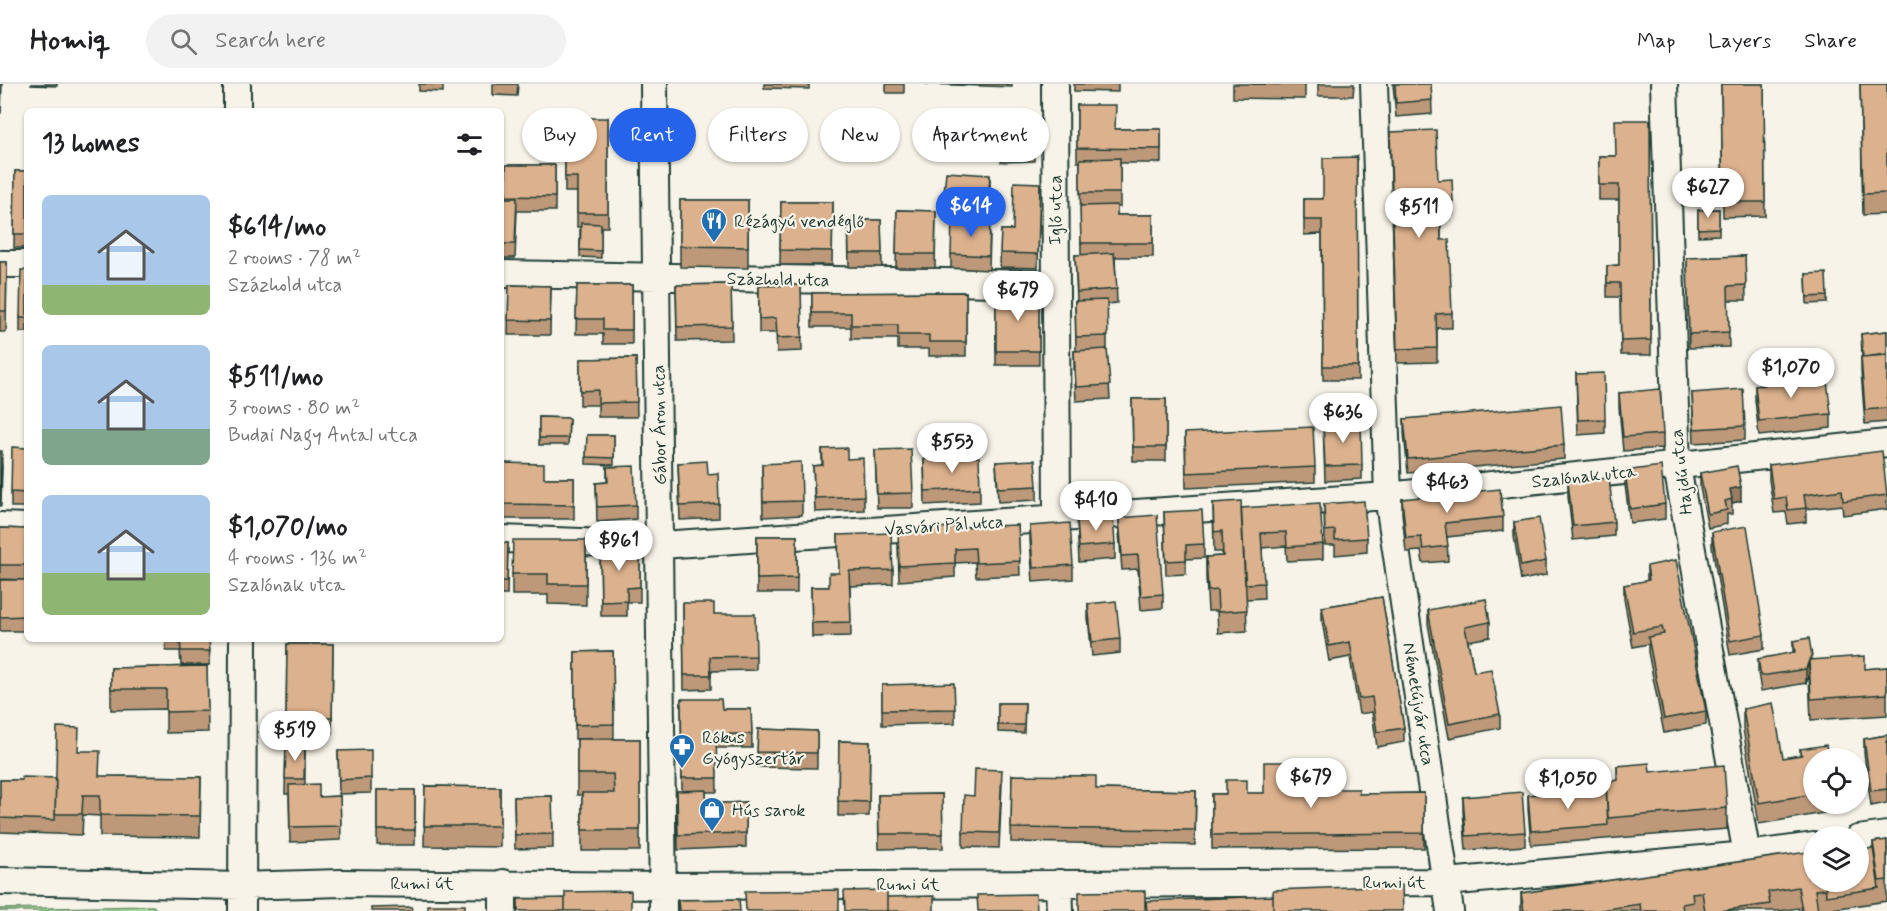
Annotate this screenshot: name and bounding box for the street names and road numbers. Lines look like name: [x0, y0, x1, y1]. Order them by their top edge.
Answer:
street label: Igló utca: [1044, 175, 1068, 245]
street label: Százhold utca: [726, 267, 830, 293]
street label: Gábor Áron utca: [647, 365, 673, 485]
street label: Hajdú utca: [1665, 428, 1699, 516]
street label: Szalónak utca: [1530, 460, 1638, 494]
street label: Vasvári Pál utca: [884, 510, 1004, 542]
street label: Németújvár utca: [1396, 641, 1440, 767]
street label: Rumi út: [1362, 871, 1426, 895]
street label: Rumi út: [390, 872, 454, 896]
street label: Rumi út: [876, 873, 940, 897]

